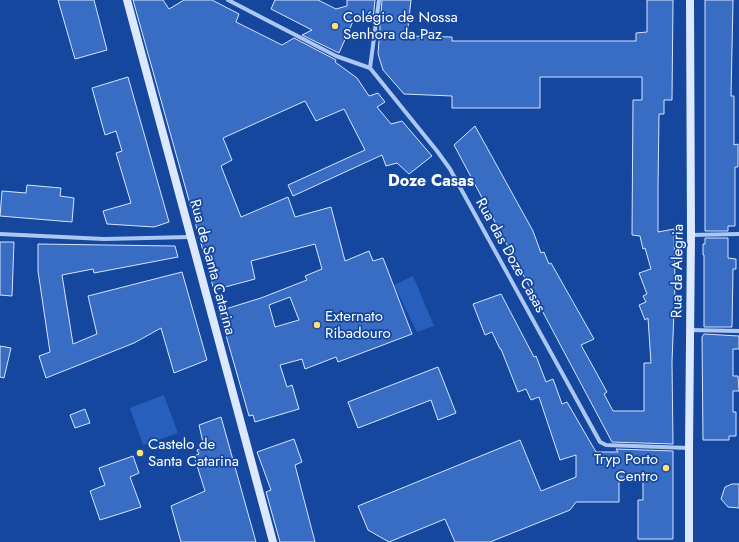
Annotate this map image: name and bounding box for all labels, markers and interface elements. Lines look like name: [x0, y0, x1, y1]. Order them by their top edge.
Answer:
place label: Colégio de Nossa Senhora da Paz: [343, 6, 458, 45]
marker: Colégio de Nossa Senhora da Paz: [330, 21, 340, 31]
district label: Doze Casas: [388, 169, 474, 192]
street label: Rua das Doze Casas: [470, 194, 552, 316]
street label: Rua de Santa Catarina: [184, 197, 242, 337]
street label: Rua da Alegria: [665, 224, 689, 318]
place label: Externato Ribadouro: [325, 305, 391, 344]
marker: Externato Ribadouro: [312, 320, 322, 330]
place label: Castelo de Santa Catarina: [148, 433, 239, 472]
marker: Castelo de Santa Catarina: [135, 448, 145, 458]
place label: Tryp Porto Centro: [594, 448, 658, 487]
marker: Tryp Porto Centro: [661, 463, 671, 473]

